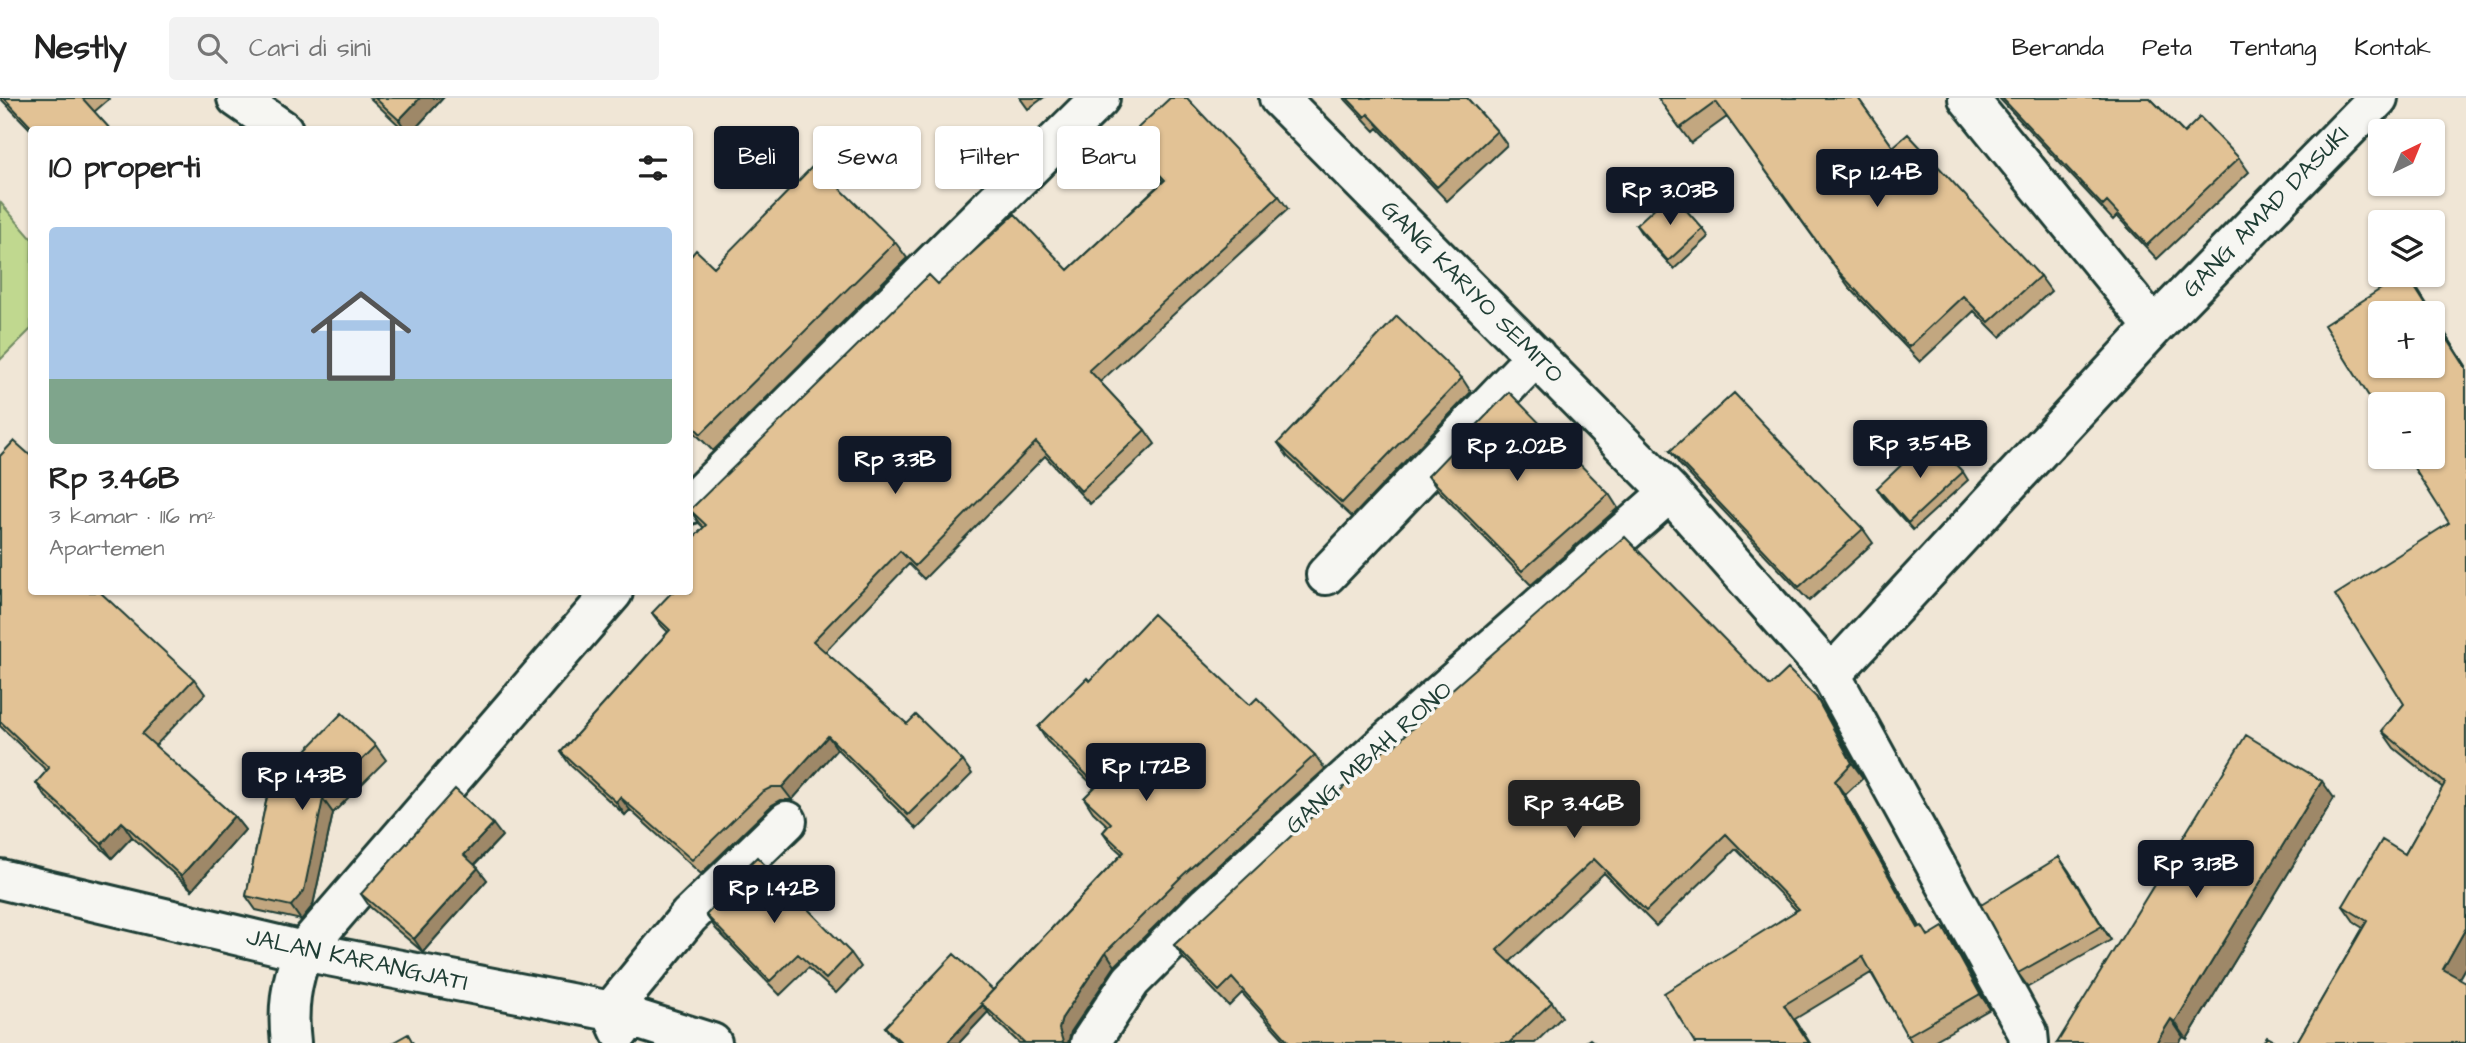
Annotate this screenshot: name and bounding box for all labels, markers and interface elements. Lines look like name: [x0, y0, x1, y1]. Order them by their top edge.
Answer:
search box: [169, 17, 659, 80]
text: Nestly: [35, 25, 127, 71]
icon: search: [193, 29, 231, 67]
text: Cari di sini: [249, 30, 371, 66]
text: Beranda: [2012, 31, 2104, 65]
text: Peta: [2142, 31, 2192, 65]
text: Tentang: [2230, 31, 2316, 65]
text: Kontak: [2354, 31, 2431, 65]
street label: GANG AMAD DASUKI: [2175, 119, 2357, 305]
north arrow: [2368, 119, 2445, 196]
map controls: [2368, 119, 2445, 469]
chip: Beli: [714, 126, 799, 189]
chip: Sewa: [813, 126, 921, 189]
chip: Filter: [935, 126, 1043, 189]
chip: Baru: [1057, 126, 1160, 189]
text: 10 properti: [49, 147, 200, 189]
icon: filters: [634, 149, 672, 187]
pin: Rp 1.24B: [1805, 150, 1949, 209]
text: Rp 1.24B: [1832, 156, 1922, 188]
pin: Rp 3.03B: [1598, 167, 1742, 227]
text: Rp 3.03B: [1622, 174, 1718, 206]
street label: GANG KARIYO SEMITO: [1373, 193, 1571, 391]
button: layers: [2368, 210, 2445, 287]
icon: home: [298, 273, 424, 399]
button: +: [2368, 301, 2445, 378]
button: −: [2368, 392, 2445, 469]
pin: Rp 3.54B: [1848, 420, 1992, 480]
pin: Rp 2.02B: [1445, 424, 1589, 483]
text: Rp 3.54B: [1869, 427, 1971, 459]
text: Rp 2.02B: [1468, 430, 1566, 462]
pin: Rp 3.3B: [830, 436, 960, 496]
text: Rp 3.3B: [854, 443, 936, 475]
text: Rp 3.46B: [49, 458, 179, 500]
text: 3 kamar · 116 m²: [49, 500, 216, 532]
text: Apartemen: [49, 532, 165, 564]
street label: GANG MBAH RONO: [1278, 674, 1460, 842]
pin: Rp 1.72B: [1074, 744, 1218, 803]
text: Rp 1.72B: [1102, 750, 1190, 782]
pin: Rp 1.43B: [230, 752, 374, 812]
text: Rp 1.43B: [258, 759, 346, 791]
pin: Rp 3.46B: [1502, 780, 1646, 840]
text: Rp 3.46B: [1524, 787, 1624, 819]
pin: Rp 3.13B: [2124, 840, 2268, 900]
text: Rp 3.13B: [2154, 847, 2238, 879]
pin: Rp 1.42B: [702, 866, 846, 925]
text: Rp 1.42B: [729, 872, 819, 904]
street label: JALAN KARANGJATI: [243, 920, 471, 1000]

